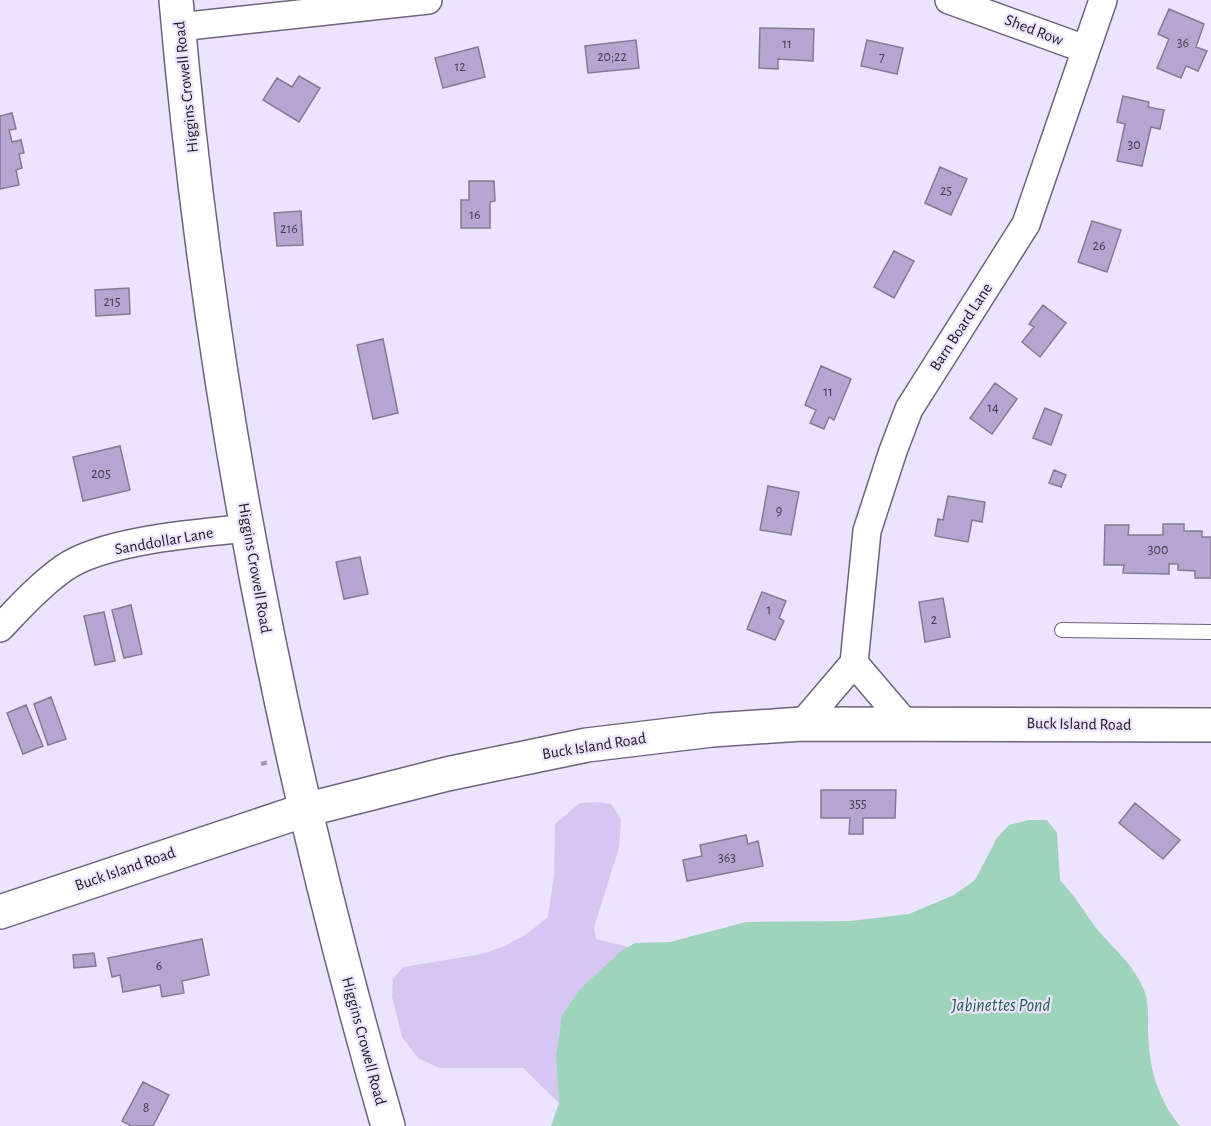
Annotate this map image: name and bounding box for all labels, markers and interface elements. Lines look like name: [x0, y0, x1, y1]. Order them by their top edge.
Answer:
street label: Shed Row: [1003, 12, 1065, 48]
street label: Higgins Crowell Road: [171, 20, 201, 154]
house number: 36: [1177, 36, 1189, 50]
house number: 11: [782, 37, 792, 51]
house number: 20;22: [597, 50, 627, 64]
house number: 7: [879, 50, 885, 64]
house number: 12: [454, 60, 466, 74]
house number: 30: [1127, 138, 1141, 152]
house number: 25: [940, 184, 952, 198]
house number: 16: [469, 208, 481, 222]
house number: 216: [280, 222, 298, 236]
house number: 26: [1093, 239, 1105, 253]
street label: Barn Board Lane: [927, 280, 995, 374]
house number: 215: [103, 295, 121, 309]
house number: 11: [823, 385, 833, 399]
house number: 14: [987, 401, 999, 415]
house number: 205: [91, 467, 111, 481]
street label: Higgins Crowell Road: [236, 502, 274, 634]
house number: 9: [776, 504, 782, 518]
street label: Sanddollar Lane: [114, 524, 214, 558]
house number: 300: [1148, 543, 1168, 557]
house number: 1: [767, 603, 771, 617]
house number: 2: [931, 613, 937, 627]
street label: Buck Island Road: [1026, 715, 1132, 733]
street label: Buck Island Road: [541, 730, 647, 762]
house number: 355: [849, 797, 867, 811]
street label: Buck Island Road: [73, 844, 177, 894]
house number: 363: [718, 851, 736, 865]
house number: 6: [156, 959, 162, 973]
street label: Higgins Crowell Road: [339, 975, 389, 1107]
water label: Jabinettes Pond: [951, 997, 1050, 1015]
house number: 8: [143, 1101, 149, 1115]

